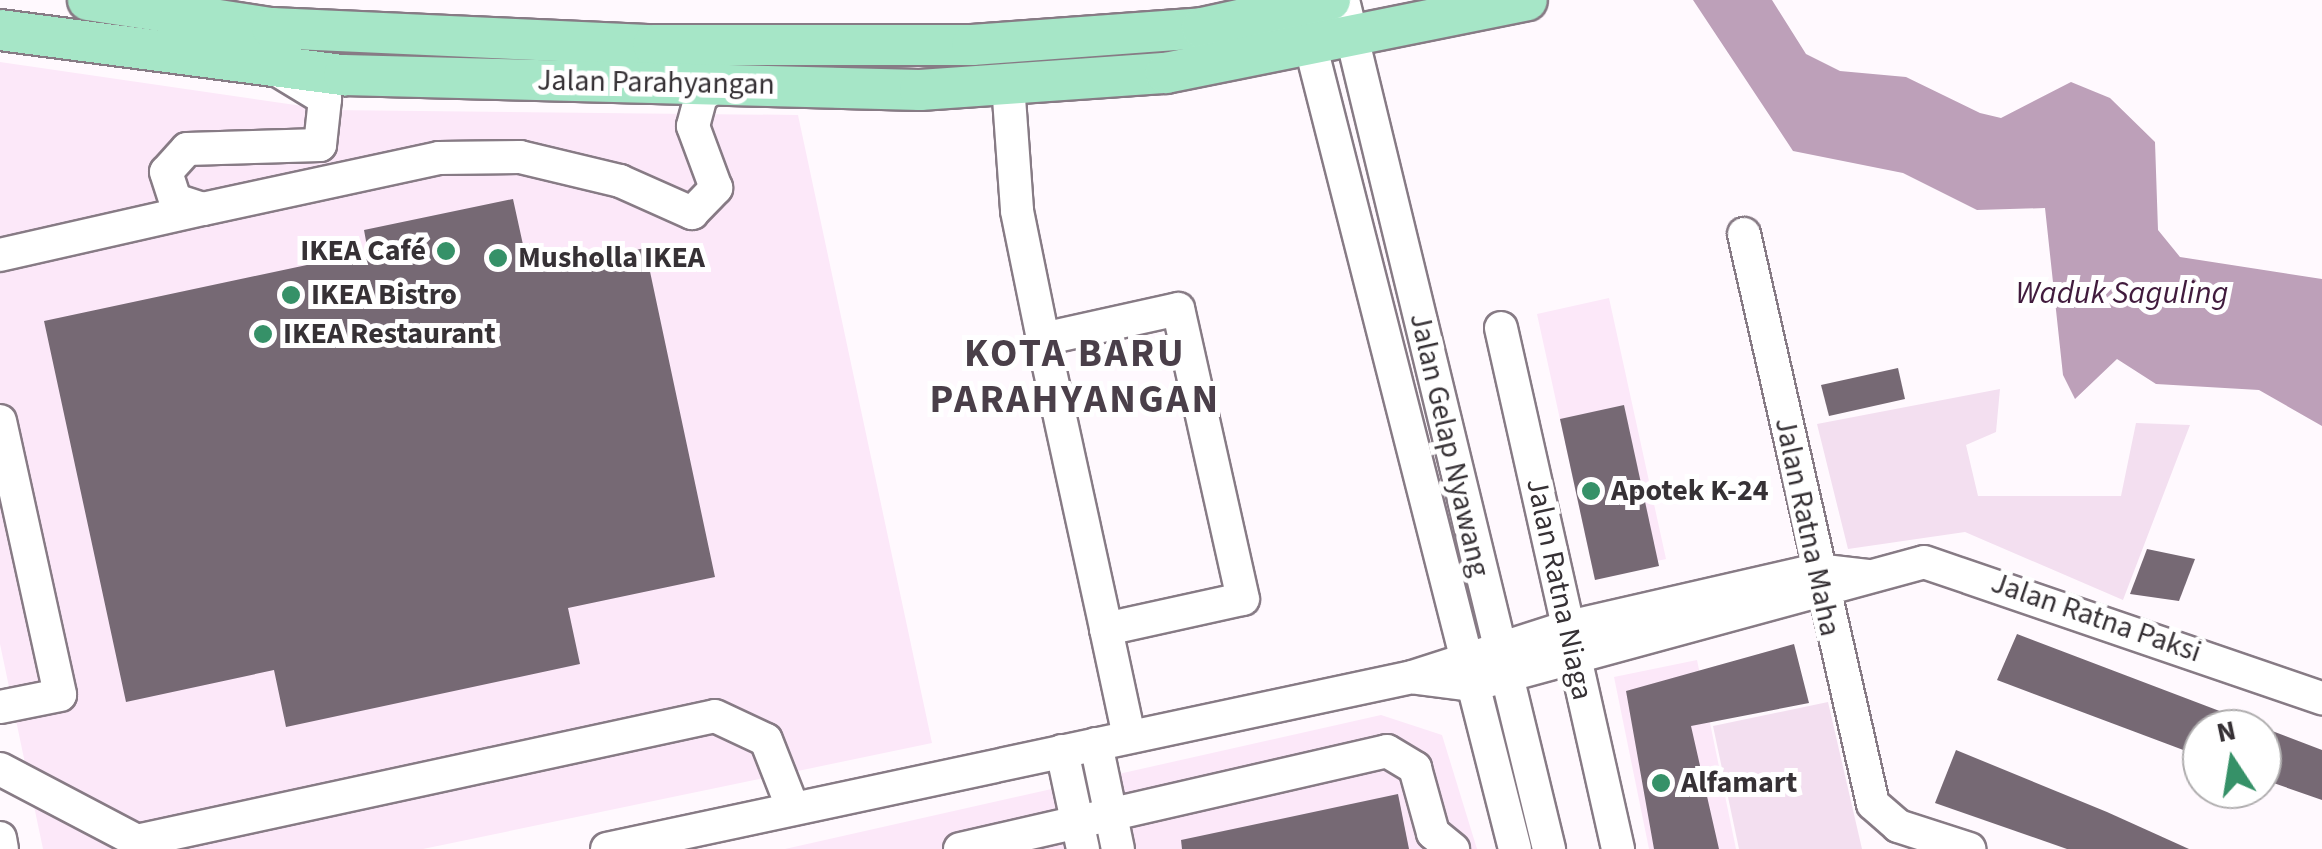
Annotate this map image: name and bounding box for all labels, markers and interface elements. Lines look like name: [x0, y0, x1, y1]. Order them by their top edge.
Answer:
street label: Jalan Parahyangan: [537, 63, 775, 103]
place label: IKEA Café: [300, 233, 426, 269]
marker: IKEA Café: [435, 240, 457, 262]
place label: Musholla IKEA: [518, 240, 705, 276]
marker: Musholla IKEA: [487, 247, 509, 269]
water label: Waduk Saguling: [2016, 274, 2228, 312]
place label: IKEA Bistro: [311, 277, 457, 313]
marker: IKEA Bistro: [280, 284, 302, 306]
street label: Jalan Gelap Nyawang: [1401, 310, 1497, 580]
place label: IKEA Restaurant: [283, 316, 496, 352]
marker: IKEA Restaurant: [252, 323, 274, 345]
district label: KOTA BARU PARAHYANGAN: [929, 330, 1221, 424]
street label: Jalan Ratna Maha: [1766, 414, 1848, 640]
place label: Apotek K-24: [1611, 473, 1769, 509]
street label: Jalan Ratna Niaga: [1518, 475, 1600, 703]
marker: Apotek K-24: [1580, 480, 1602, 502]
street label: Jalan Ratna Paksi: [1986, 565, 2206, 671]
north arrow: [2182, 709, 2282, 809]
text: N: [2213, 710, 2239, 753]
place label: Alfamart: [1681, 765, 1797, 801]
marker: Alfamart: [1650, 772, 1672, 794]

